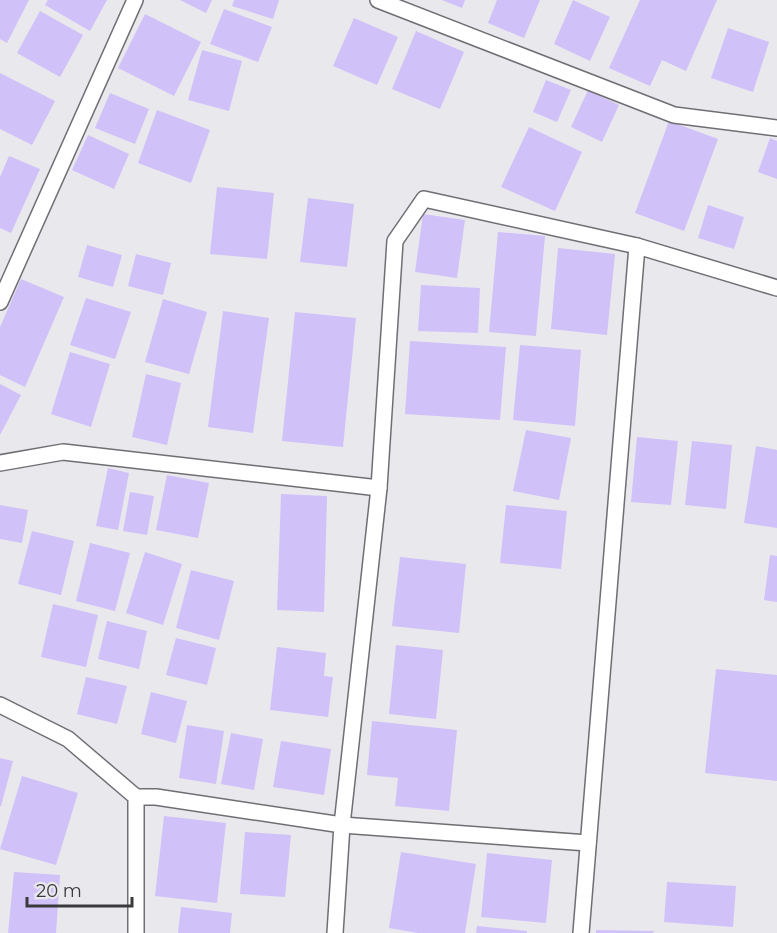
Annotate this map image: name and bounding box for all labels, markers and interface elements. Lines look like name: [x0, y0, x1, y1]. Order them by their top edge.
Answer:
scale bar: [27, 870, 132, 908]
text: 20 m: [36, 880, 82, 902]

